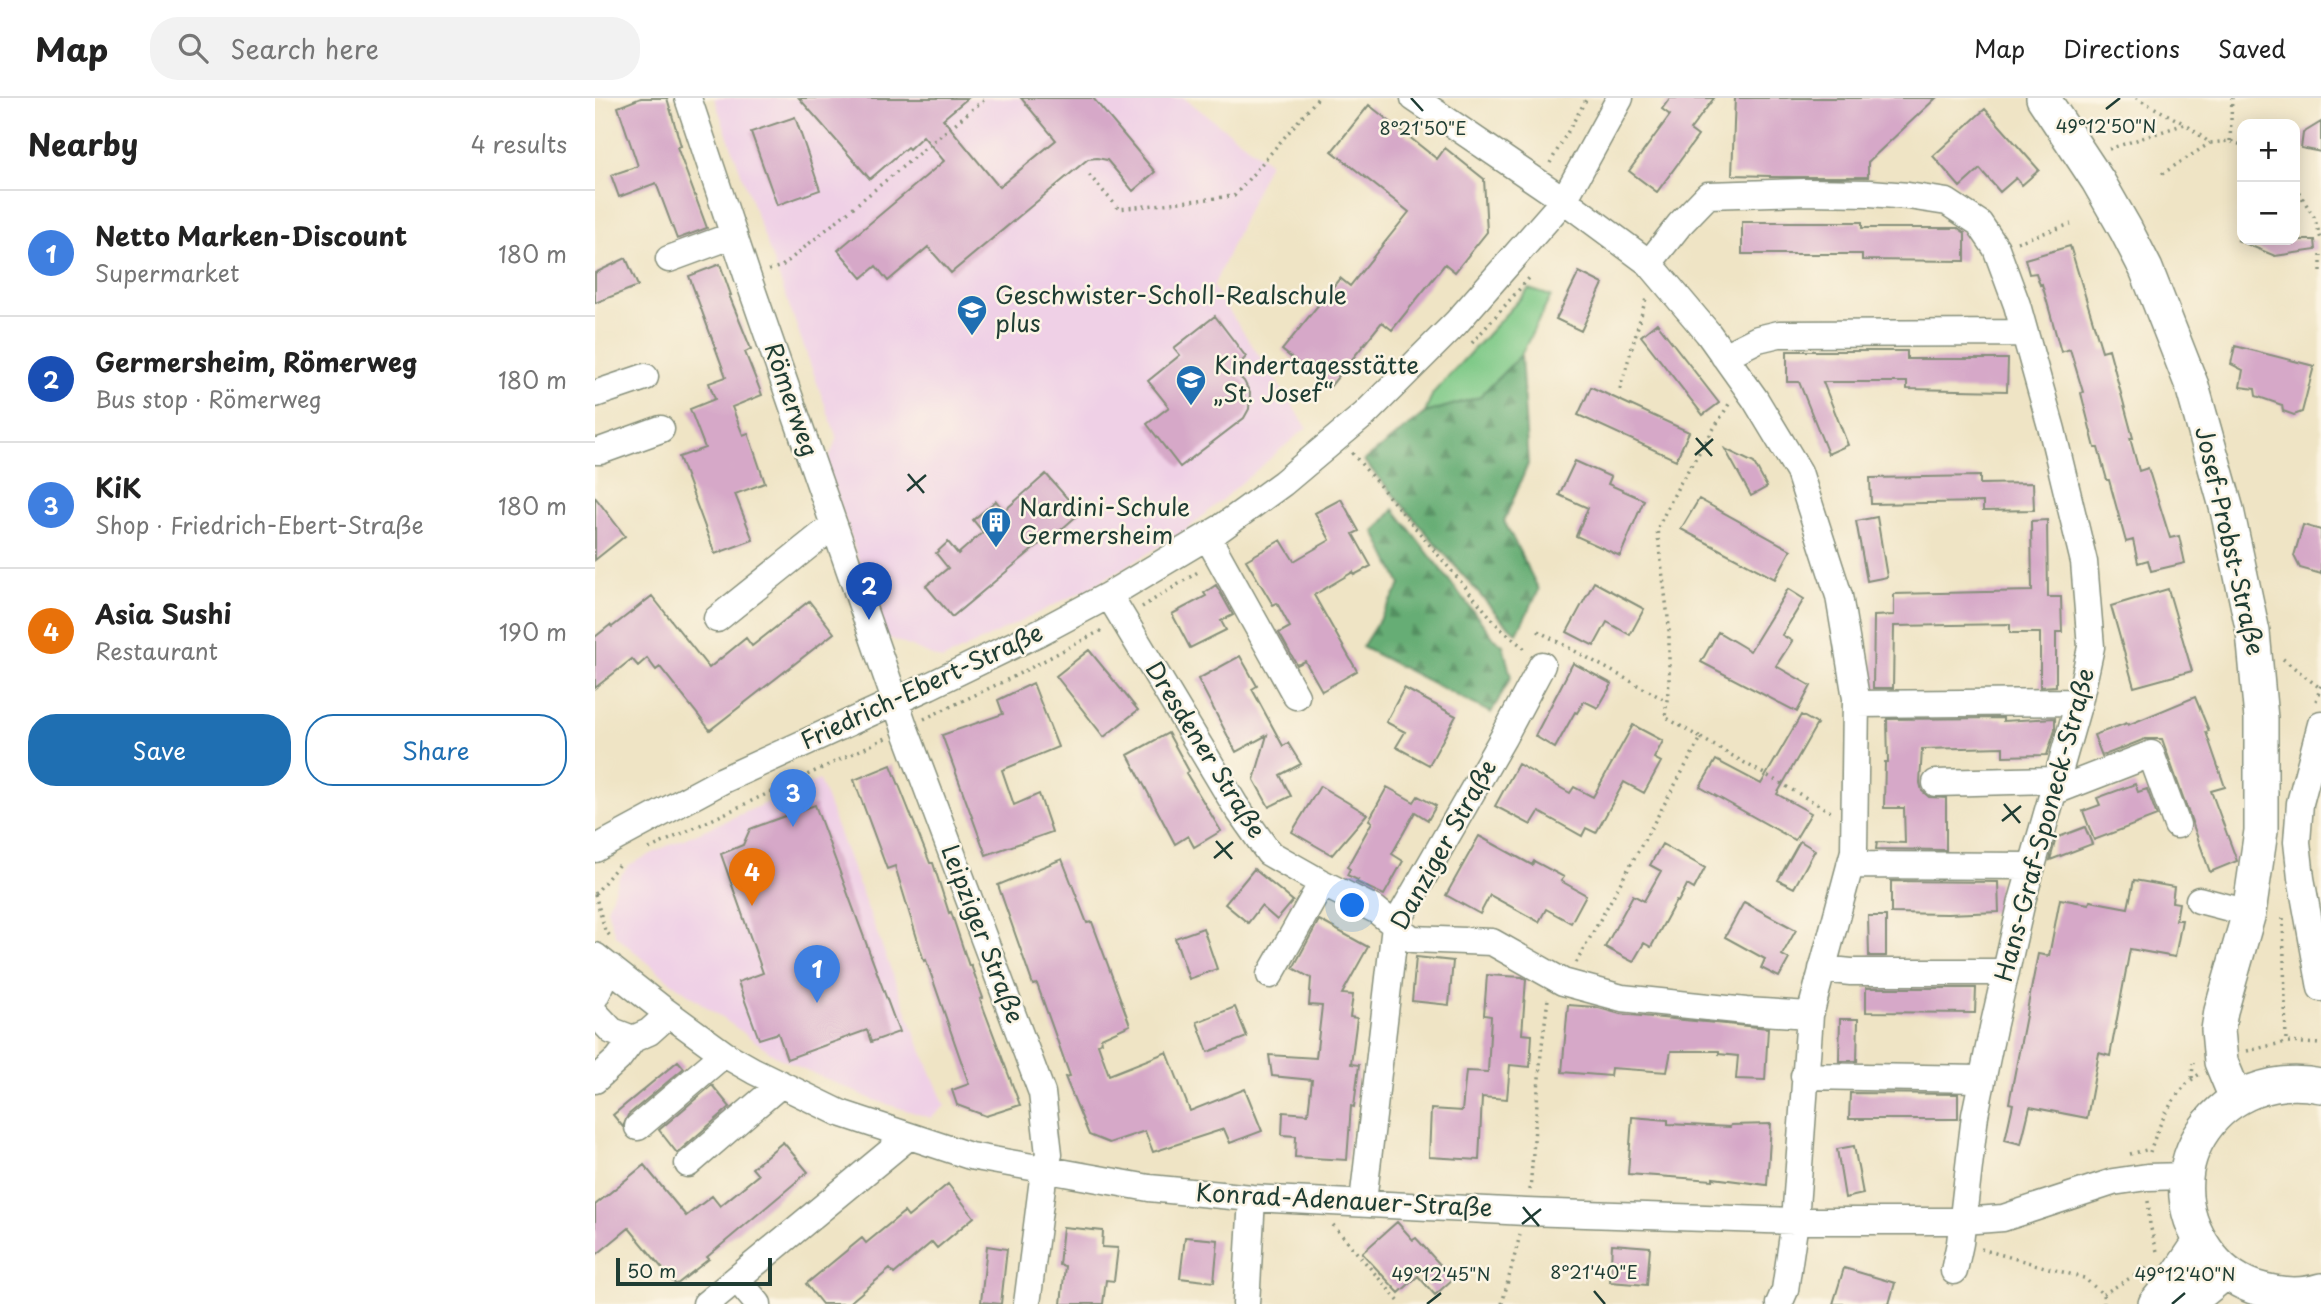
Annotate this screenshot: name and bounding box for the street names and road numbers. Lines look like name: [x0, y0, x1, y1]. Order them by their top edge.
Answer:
street label: Römerweg: [757, 337, 829, 461]
street label: Josef-Probst-Straße: [2187, 423, 2275, 659]
street label: Friedrich-Ebert-Straße: [794, 613, 1048, 757]
street label: Dresdener Straße: [1138, 653, 1276, 845]
street label: Hans-Graf-Sponeck-Straße: [1984, 664, 2102, 985]
street label: Danziger Straße: [1381, 752, 1504, 936]
street label: Leipziger Straße: [933, 839, 1035, 1028]
street label: Konrad-Adenauer-Straße: [1195, 1173, 1493, 1225]

